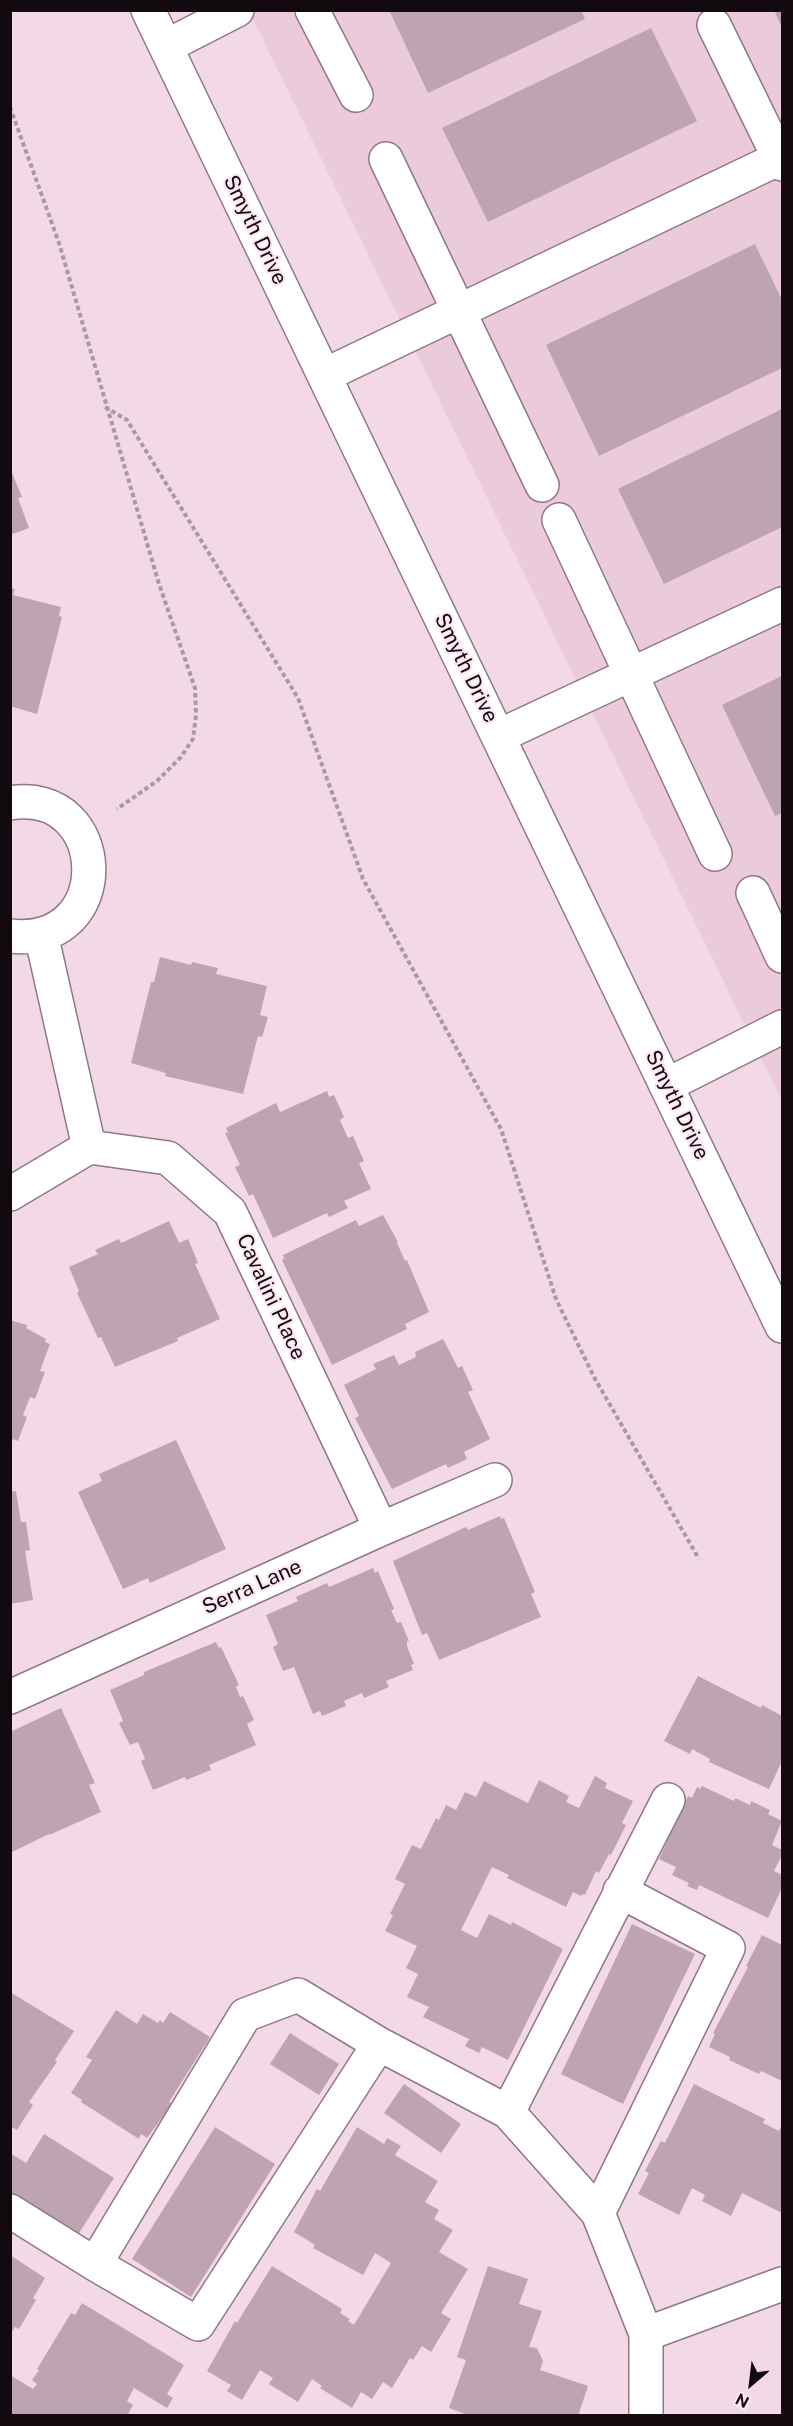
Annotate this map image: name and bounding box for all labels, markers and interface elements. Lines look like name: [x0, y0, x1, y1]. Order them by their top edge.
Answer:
street label: Smyth Drive: [218, 171, 292, 289]
street label: Smyth Drive: [429, 609, 503, 727]
street label: Smyth Drive: [640, 1046, 714, 1164]
street label: Cavalini Place: [231, 1230, 311, 1364]
street label: Serra Lane: [198, 1554, 306, 1620]
north arrow: [721, 2354, 781, 2414]
text: N: [732, 2389, 752, 2412]

